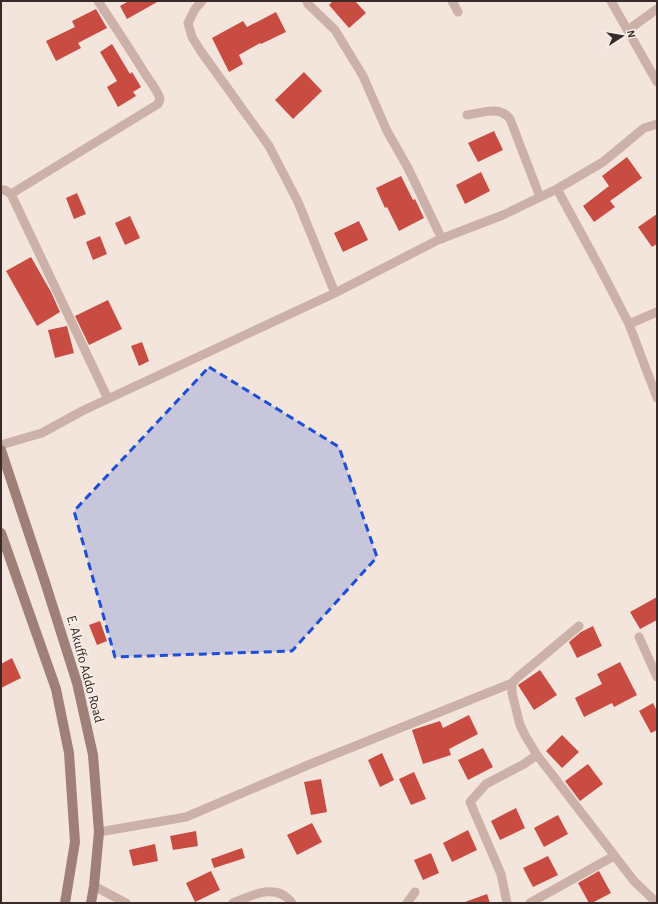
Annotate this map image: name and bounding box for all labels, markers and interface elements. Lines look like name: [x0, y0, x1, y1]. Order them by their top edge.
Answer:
north arrow: [602, 16, 642, 56]
text: N: [625, 29, 637, 39]
street label: E. Akuffo Addo Road: [64, 614, 106, 724]

